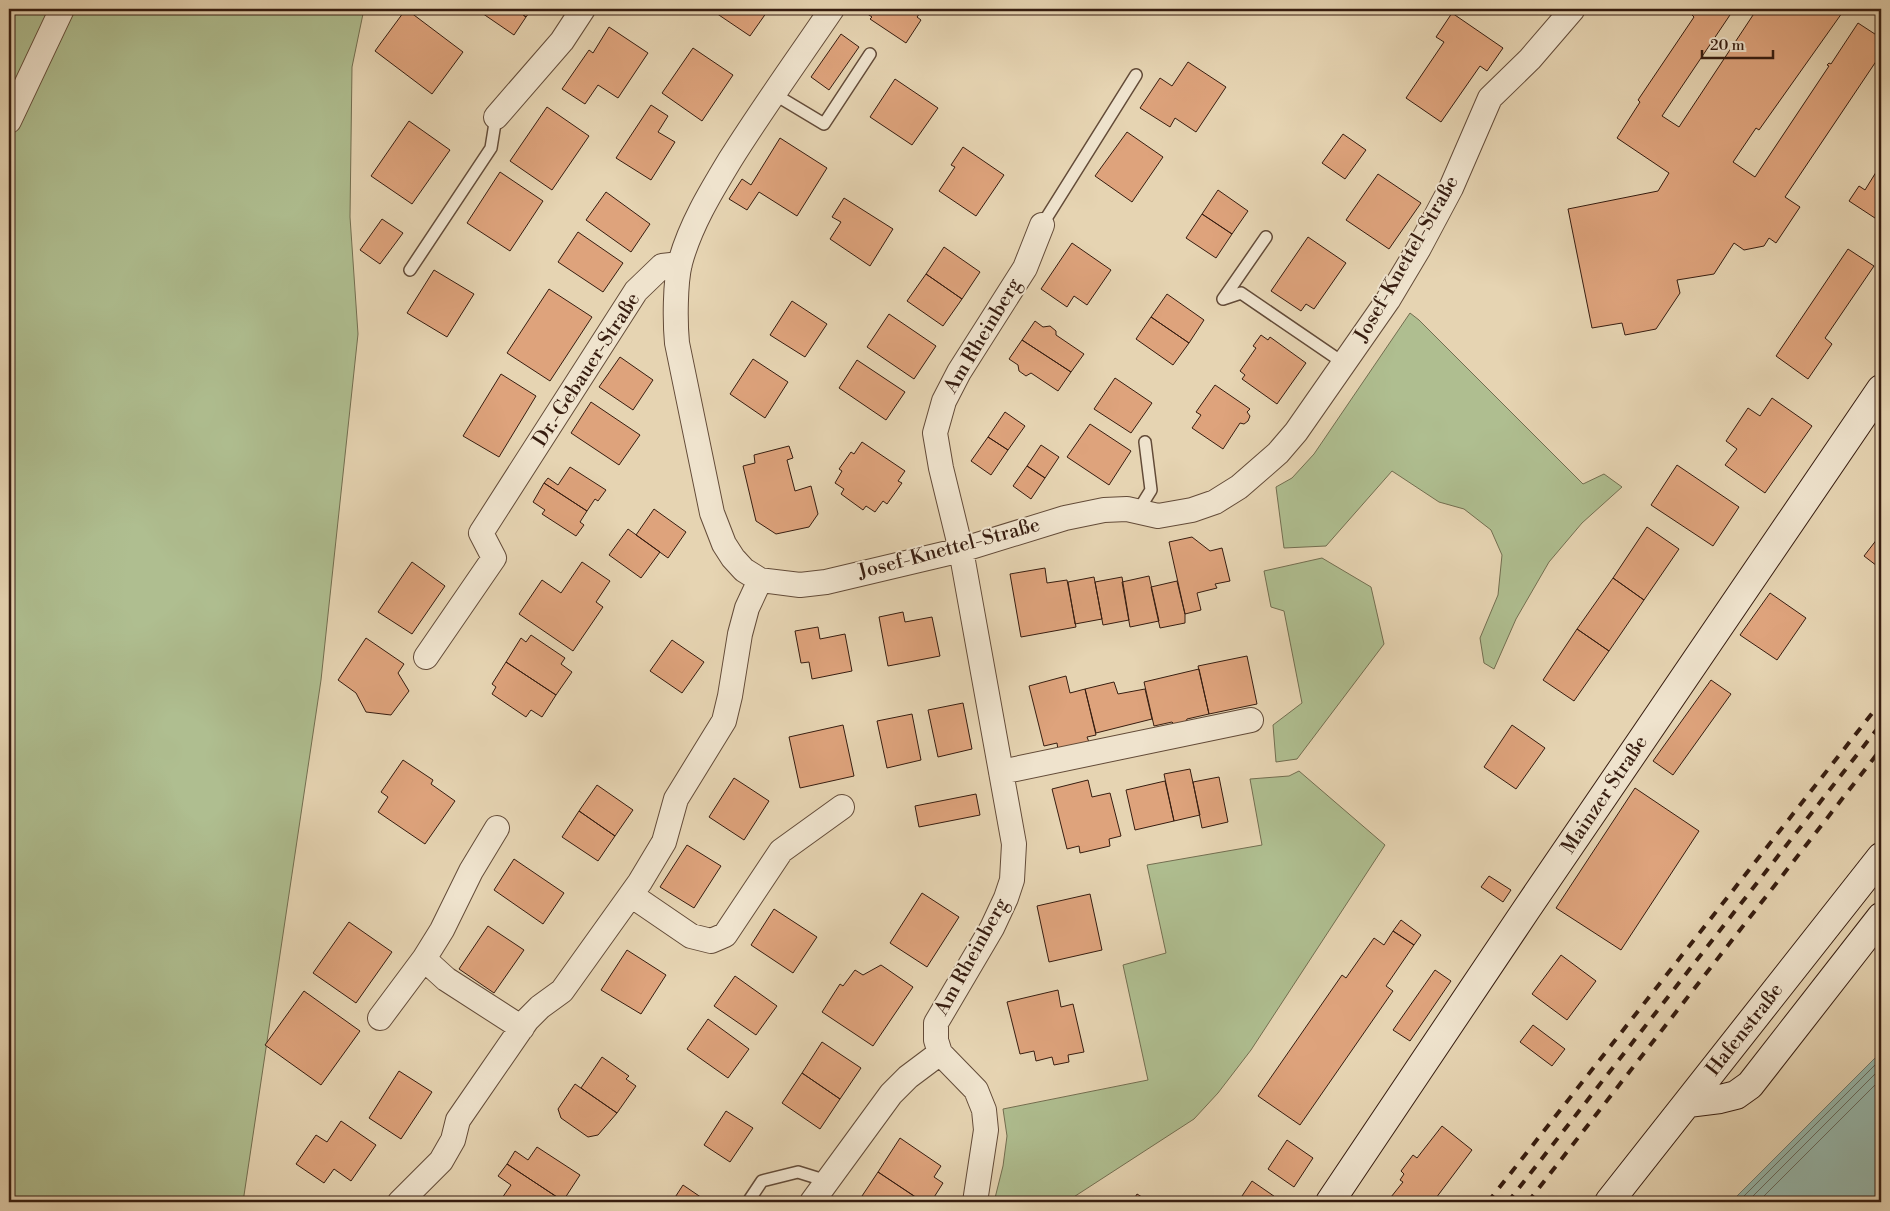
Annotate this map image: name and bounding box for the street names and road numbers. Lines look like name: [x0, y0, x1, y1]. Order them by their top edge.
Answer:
street label: Josef-Knettel-Straße: [1349, 172, 1465, 347]
street label: Am Rheinberg: [938, 273, 1028, 399]
street label: Dr.-Gebauer-Straße: [528, 288, 646, 452]
street label: Josef-Knettel-Straße: [854, 513, 1043, 586]
street label: Mainzer Straße: [1556, 731, 1654, 859]
street label: Am Rheinberg: [929, 894, 1015, 1021]
street label: Hafenstraße: [1701, 979, 1789, 1081]

